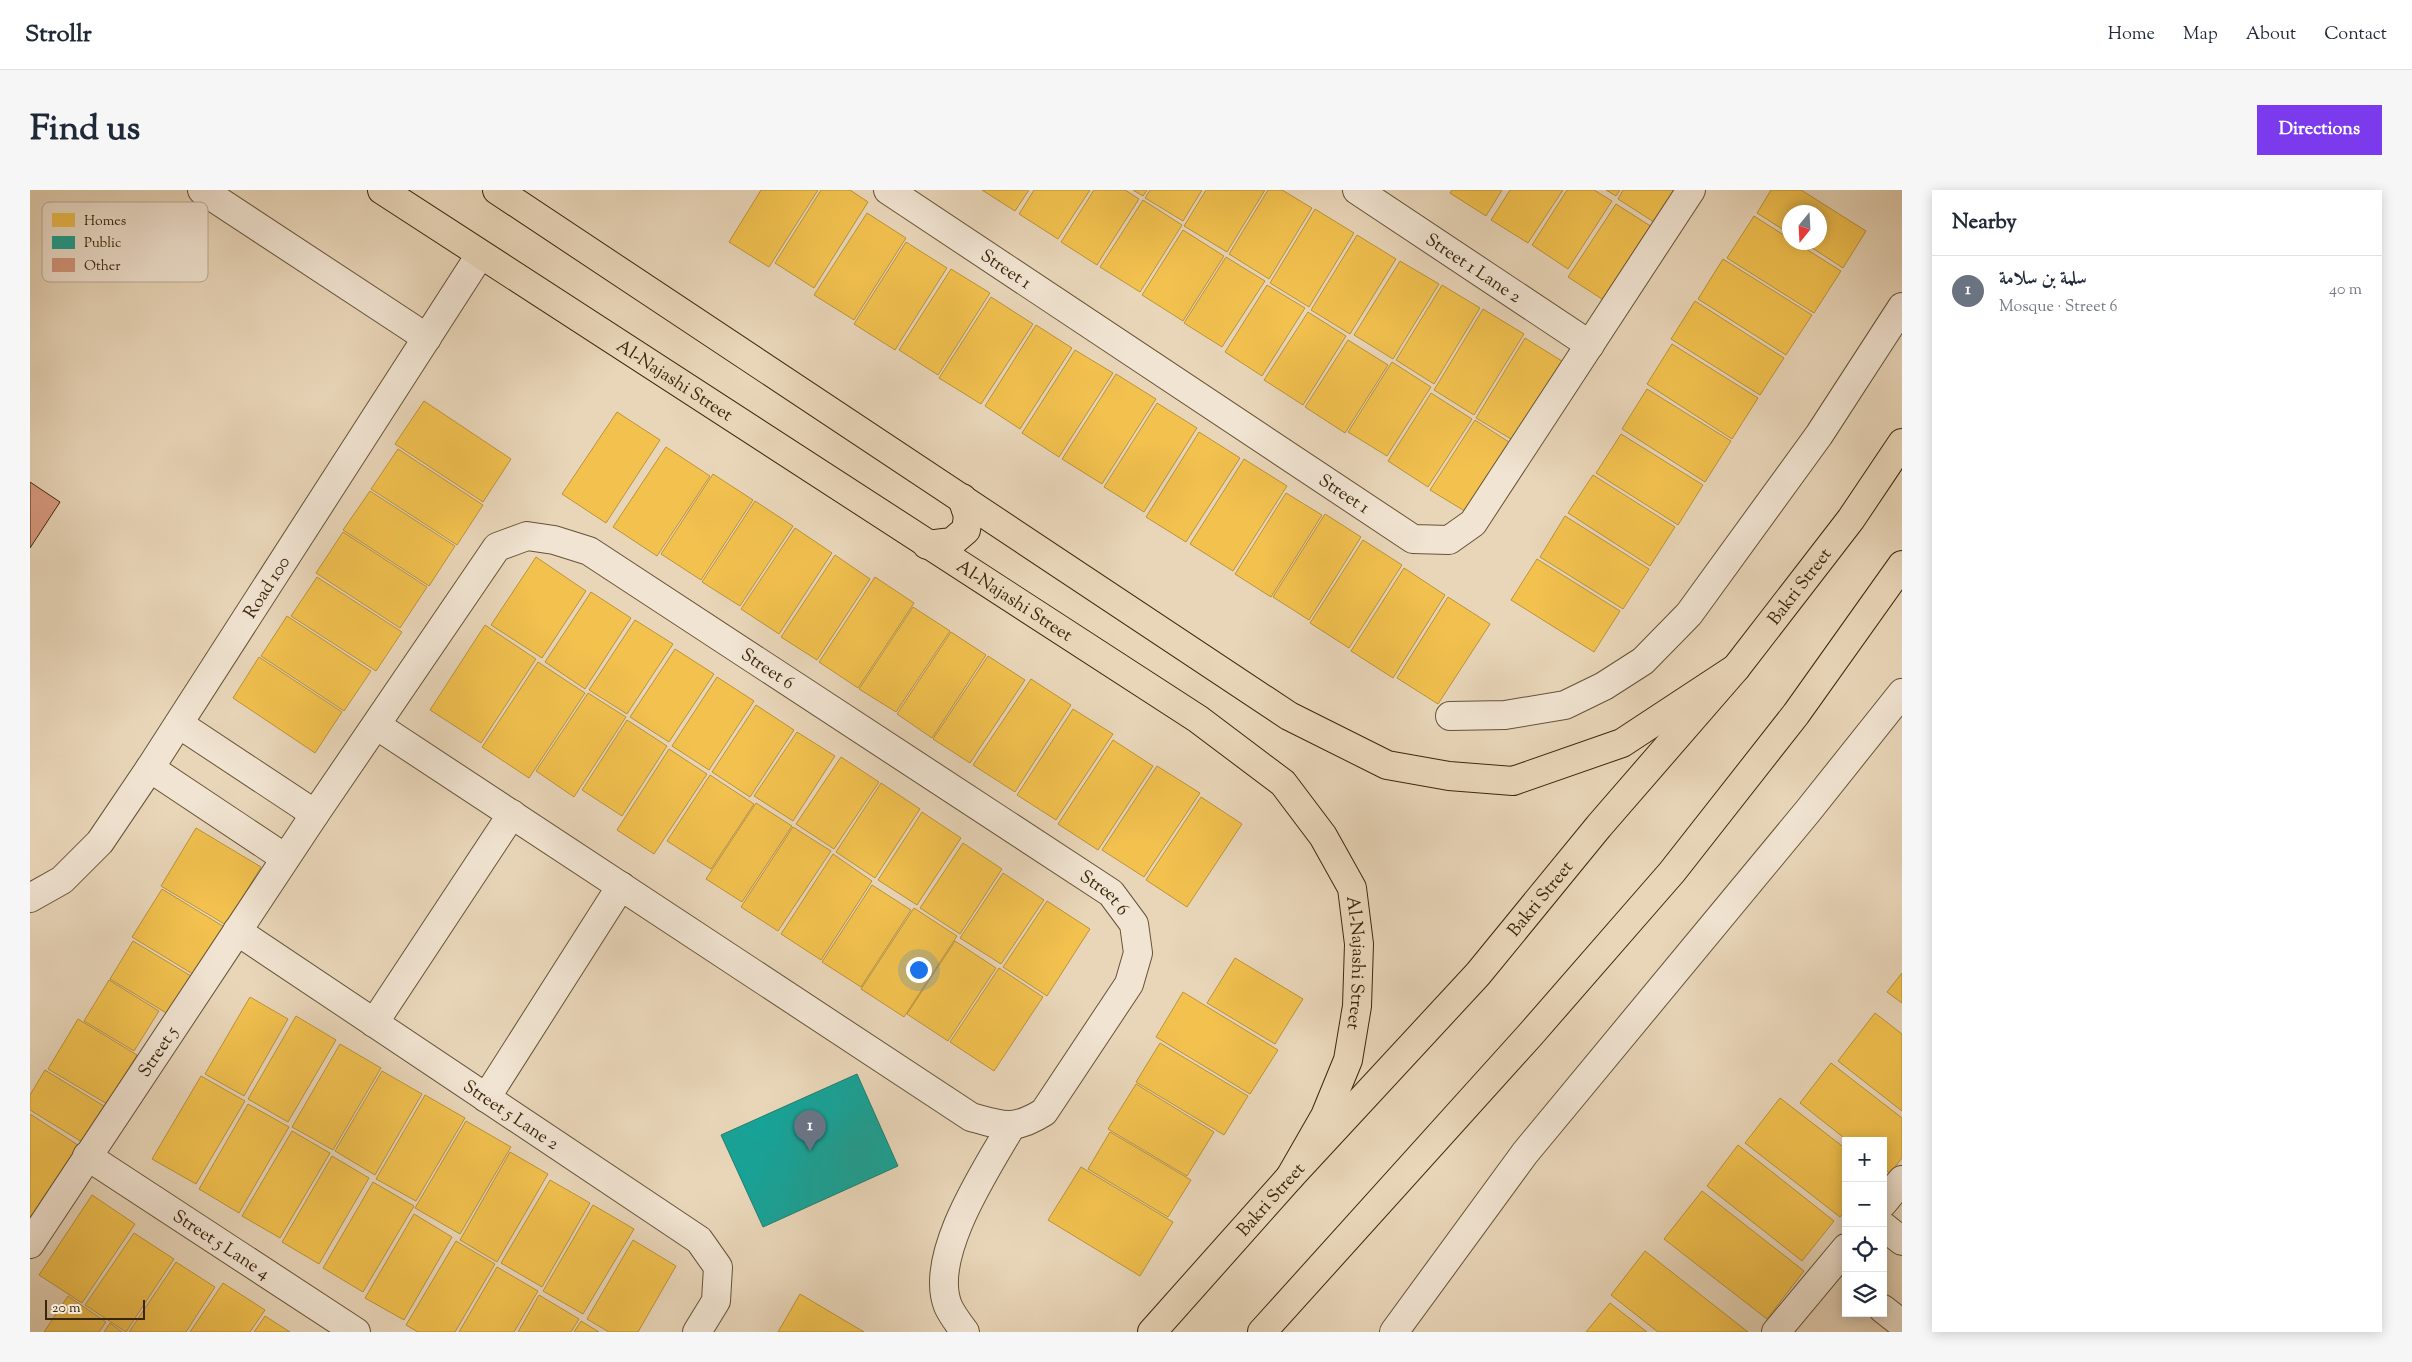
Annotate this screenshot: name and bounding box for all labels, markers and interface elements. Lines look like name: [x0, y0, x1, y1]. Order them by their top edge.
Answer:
text: Strollr: [25, 18, 92, 52]
text: Home: [2108, 22, 2155, 48]
text: Map: [2183, 22, 2218, 48]
text: About: [2246, 22, 2296, 48]
text: Contact: [2324, 22, 2387, 48]
text: Find us: [30, 105, 140, 156]
button: Directions: [2257, 105, 2382, 155]
legend: [42, 202, 208, 282]
north arrow: [1782, 205, 1827, 250]
text: Nearby: [1952, 208, 2017, 238]
text: Homes: [84, 212, 126, 232]
street label: Street 1 Lane 2: [1419, 228, 1526, 311]
text: Public: [84, 234, 121, 254]
street label: Street 1: [974, 244, 1036, 297]
text: Other: [84, 257, 121, 277]
text: سلمة بن سلامة: [1999, 266, 2087, 293]
text: 1: [1965, 279, 1971, 302]
text: 40 m: [2329, 279, 2362, 302]
text: Mosque · Street 6: [1999, 296, 2117, 319]
street label: Al-Najashi Street: [610, 334, 737, 429]
street label: Street 1: [1313, 469, 1374, 521]
street label: Bakri Street: [1763, 543, 1839, 631]
street label: Road 100: [238, 552, 298, 624]
street label: Al-Najashi Street: [950, 554, 1077, 649]
street label: Street 6: [735, 643, 799, 697]
street label: Bakri Street: [1502, 856, 1580, 943]
street label: Street 6: [1074, 865, 1135, 922]
street label: Al-Najashi Street: [1338, 895, 1370, 1031]
your location: [906, 957, 932, 983]
street label: Street 5: [133, 1022, 186, 1083]
street label: Street 5 Lane 2: [457, 1075, 564, 1158]
pin: 1: [794, 1110, 826, 1151]
map controls: [1842, 1137, 1887, 1317]
button: +: [1842, 1137, 1887, 1182]
street label: Bakri Street: [1232, 1158, 1312, 1243]
button: −: [1842, 1182, 1887, 1227]
street label: Street 5 Lane 4: [167, 1204, 274, 1287]
button: locate: [1842, 1227, 1887, 1272]
button: layers: [1842, 1272, 1887, 1317]
scale bar: [45, 1297, 145, 1320]
text: 20 m: [52, 1299, 81, 1319]

